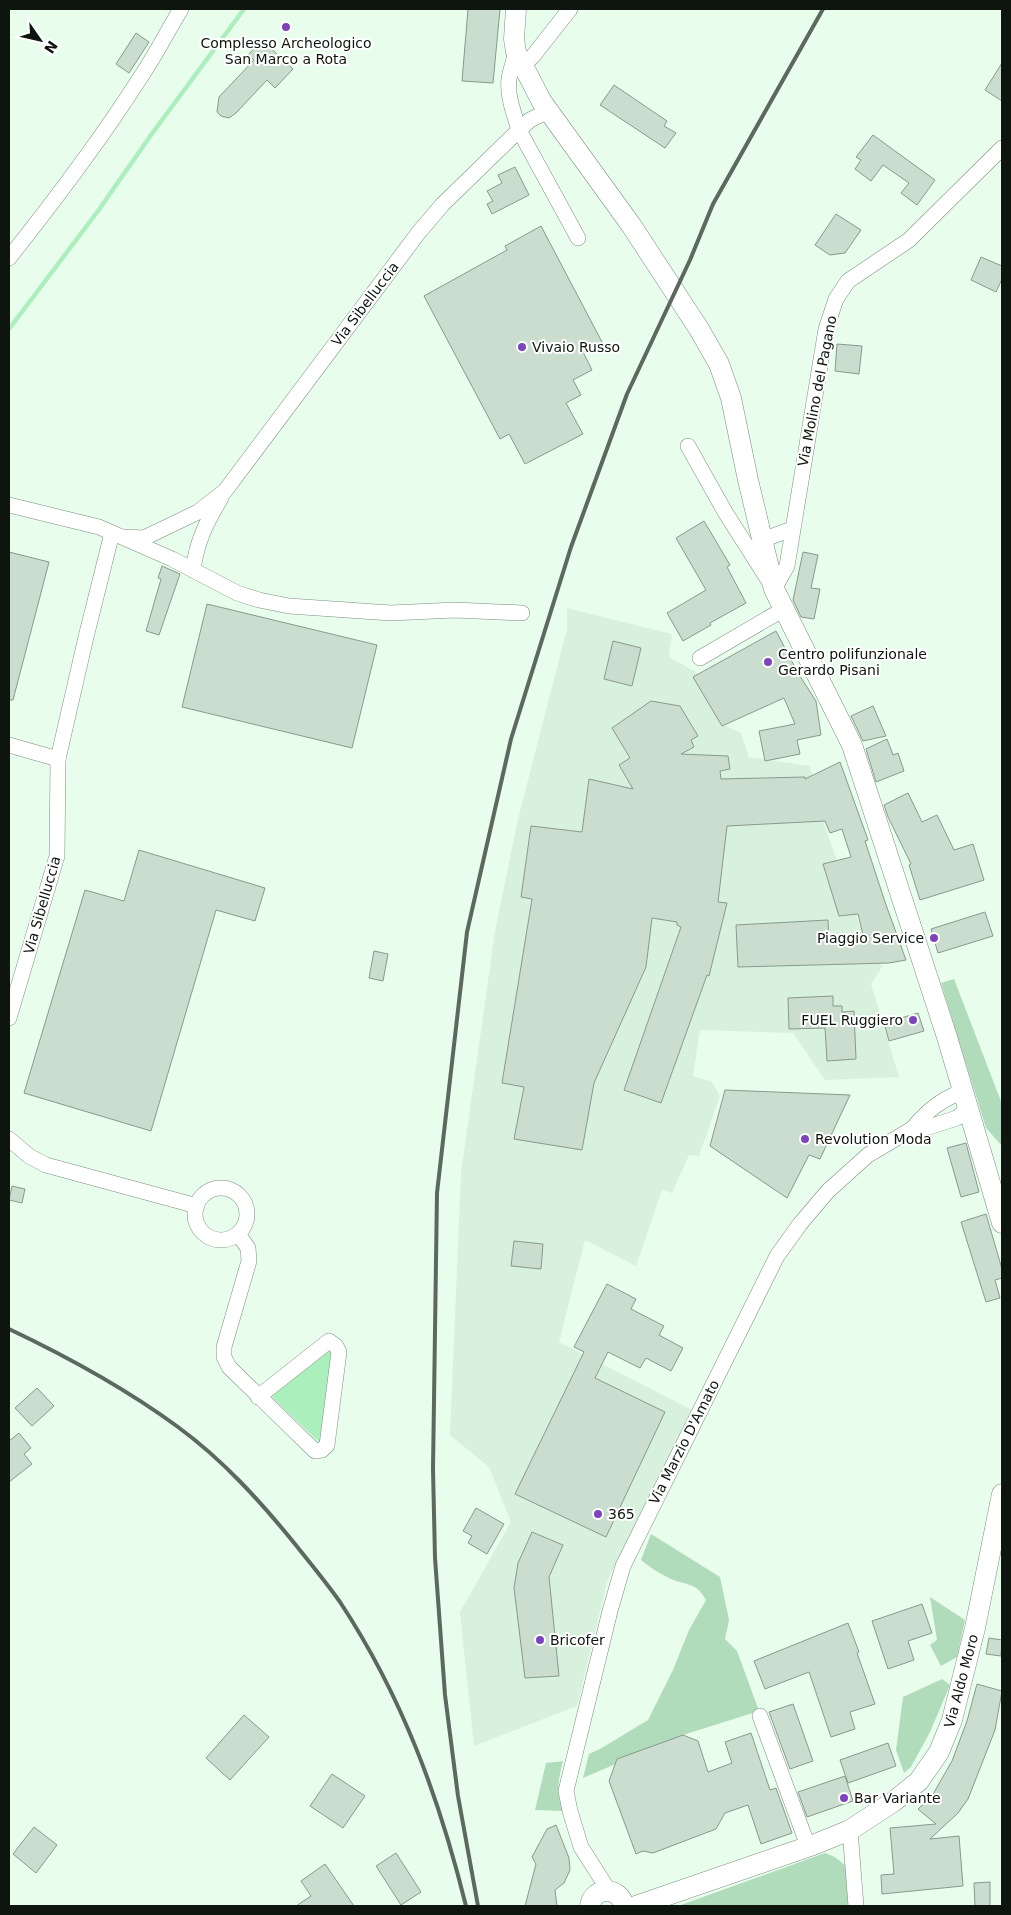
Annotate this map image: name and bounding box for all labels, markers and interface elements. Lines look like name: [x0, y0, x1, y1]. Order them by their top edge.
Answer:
north arrow: [15, 15, 65, 65]
marker: Complesso Archeologico San Marco a Rota: [280, 21, 292, 33]
place label: Complesso Archeologico San Marco a Rota: [200, 35, 372, 67]
text: N: [41, 38, 61, 57]
street label: Via Sibelluccia: [328, 259, 402, 349]
street label: Via Molino del Pagano: [794, 314, 840, 468]
place label: Vivaio Russo: [532, 339, 620, 355]
marker: Vivaio Russo: [516, 341, 528, 353]
place label: Centro polifunzionale Gerardo Pisani: [778, 646, 927, 678]
marker: Centro polifunzionale Gerardo Pisani: [762, 656, 774, 668]
street label: Via Sibelluccia: [20, 854, 64, 956]
place label: Piaggio Service: [817, 930, 924, 946]
marker: Piaggio Service: [928, 932, 940, 944]
place label: FUEL Ruggiero: [801, 1012, 903, 1028]
marker: FUEL Ruggiero: [907, 1014, 919, 1026]
place label: Revolution Moda: [815, 1131, 932, 1147]
marker: Revolution Moda: [799, 1133, 811, 1145]
street label: Via Marzio D'Amato: [646, 1377, 722, 1507]
place label: 365: [608, 1506, 635, 1522]
marker: 365: [592, 1508, 604, 1520]
place label: Bricofer: [550, 1632, 605, 1648]
street label: Via Aldo Moro: [941, 1632, 981, 1730]
marker: Bricofer: [534, 1634, 546, 1646]
place label: Bar Variante: [854, 1790, 941, 1806]
marker: Bar Variante: [838, 1792, 850, 1804]

